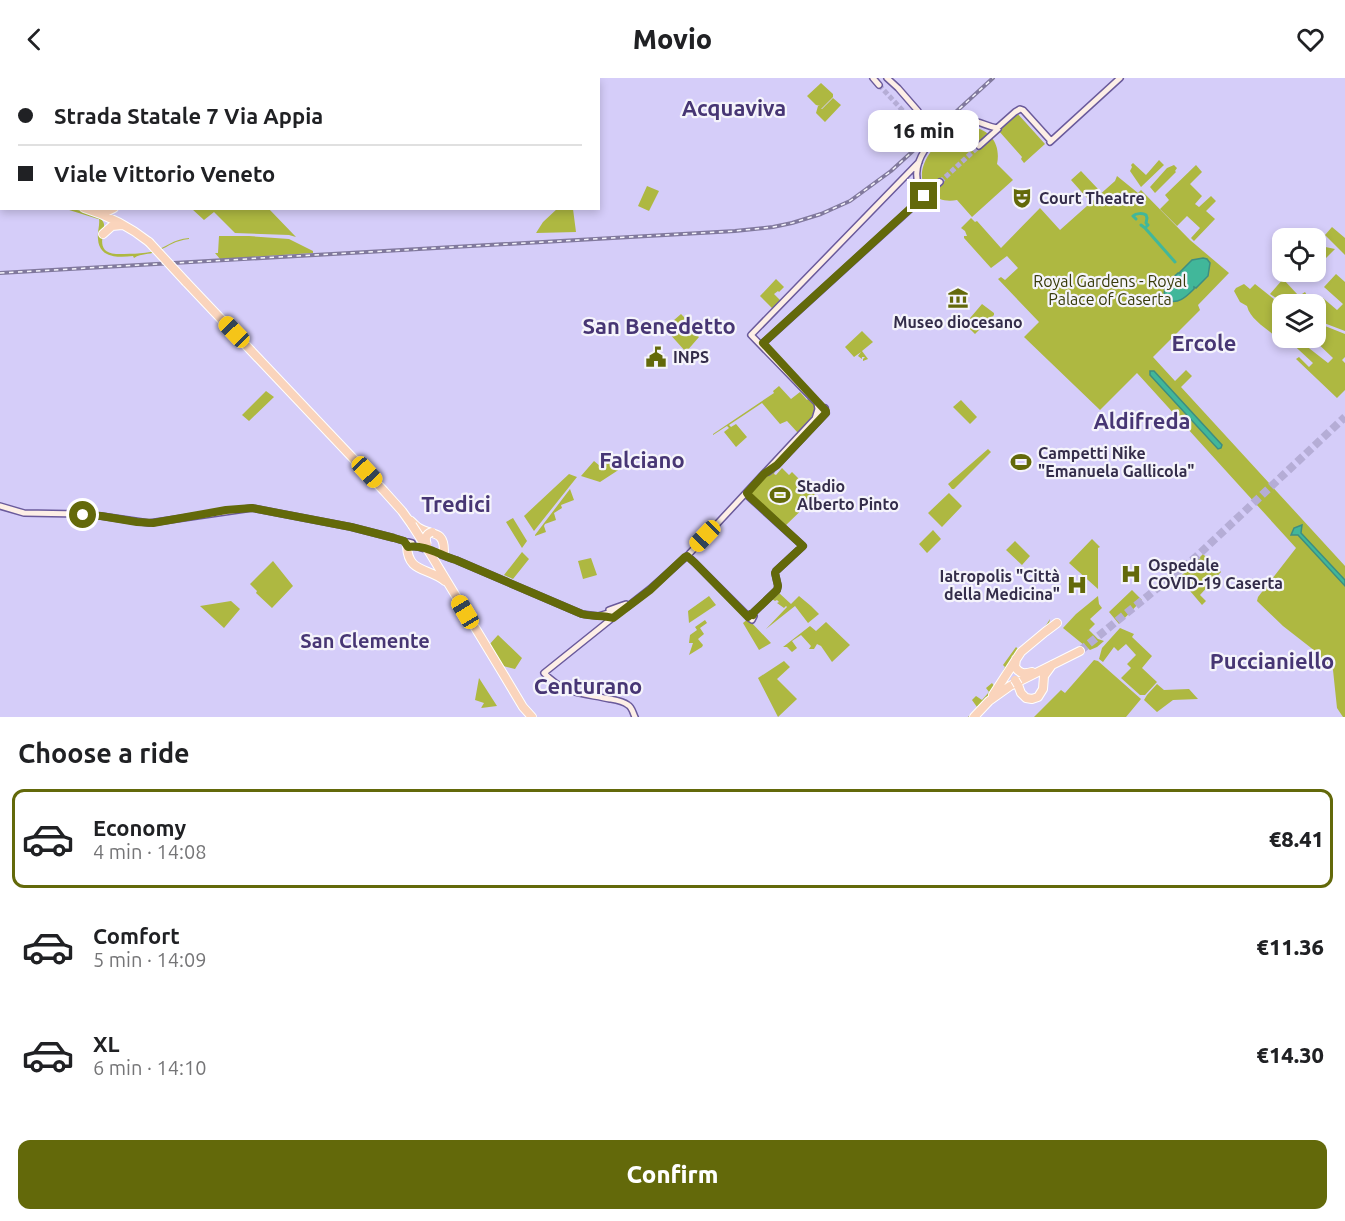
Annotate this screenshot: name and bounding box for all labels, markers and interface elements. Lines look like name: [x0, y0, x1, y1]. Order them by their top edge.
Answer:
icon: back: [18, 23, 51, 56]
icon: heart: [1294, 23, 1327, 56]
text: Movio: [633, 24, 712, 54]
district label: Acquaviva: [682, 95, 786, 120]
text: Strada Statale 7 Via Appia: [54, 103, 323, 128]
callout: 16 min: [868, 109, 980, 151]
text: 16 min: [892, 119, 955, 142]
text: Viale Vittorio Veneto: [54, 161, 275, 186]
route end: [910, 182, 937, 209]
theatre icon: Court Theatre: [1010, 186, 1034, 210]
place label: Court Theatre: [1039, 189, 1145, 207]
map controls: [1272, 228, 1326, 348]
button: locate: [1272, 228, 1326, 282]
park label: Royal Gardens - Royal Palace of Caserta: [1033, 272, 1187, 308]
museum icon: Museo diocesano: [946, 286, 970, 310]
button: layers: [1272, 294, 1326, 348]
car: [215, 313, 253, 351]
district label: San Benedetto: [582, 313, 736, 338]
place label: Museo diocesano: [893, 313, 1023, 331]
district label: Ercole: [1172, 330, 1236, 355]
public building icon: INPS: [644, 345, 668, 369]
place label: INPS: [673, 348, 709, 366]
district label: Aldifreda: [1093, 408, 1191, 433]
place label: Campetti Nike "Emanuela Gallicola": [1038, 444, 1194, 480]
district label: Falciano: [599, 447, 685, 472]
sports icon: Campetti Nike "Emanuela Gallicola": [1009, 450, 1033, 474]
car: [348, 453, 386, 491]
place label: Stadio Alberto Pinto: [797, 477, 899, 513]
sports icon: Stadio Alberto Pinto: [768, 483, 792, 507]
district label: Tredici: [421, 491, 491, 516]
route start: [69, 501, 96, 528]
car: [686, 517, 724, 555]
place label: Ospedale COVID-19 Caserta: [1148, 556, 1283, 592]
hospital icon: Ospedale COVID-19 Caserta: [1119, 562, 1143, 586]
place label: Iatropolis "Città della Medicina": [940, 567, 1060, 603]
hospital icon: Iatropolis "Città della Medicina": [1065, 573, 1089, 597]
car: [448, 592, 482, 632]
district label: San Clemente: [300, 629, 430, 652]
district label: Puccianiello: [1210, 648, 1334, 673]
district label: Centurano: [534, 673, 642, 698]
text: Choose a ride: [18, 738, 190, 768]
icon: car: [21, 812, 75, 866]
text: Economy: [93, 815, 186, 840]
text: €8.41: [1269, 826, 1324, 851]
text: 4 min · 14:08: [93, 840, 207, 863]
icon: car: [21, 920, 75, 974]
text: Comfort: [93, 923, 180, 948]
text: €11.36: [1257, 934, 1324, 959]
text: 5 min · 14:09: [93, 948, 207, 971]
icon: car: [21, 1028, 75, 1082]
text: XL: [93, 1031, 120, 1056]
text: €14.30: [1257, 1042, 1324, 1067]
text: 6 min · 14:10: [93, 1056, 207, 1079]
button: Confirm: [18, 1140, 1327, 1209]

